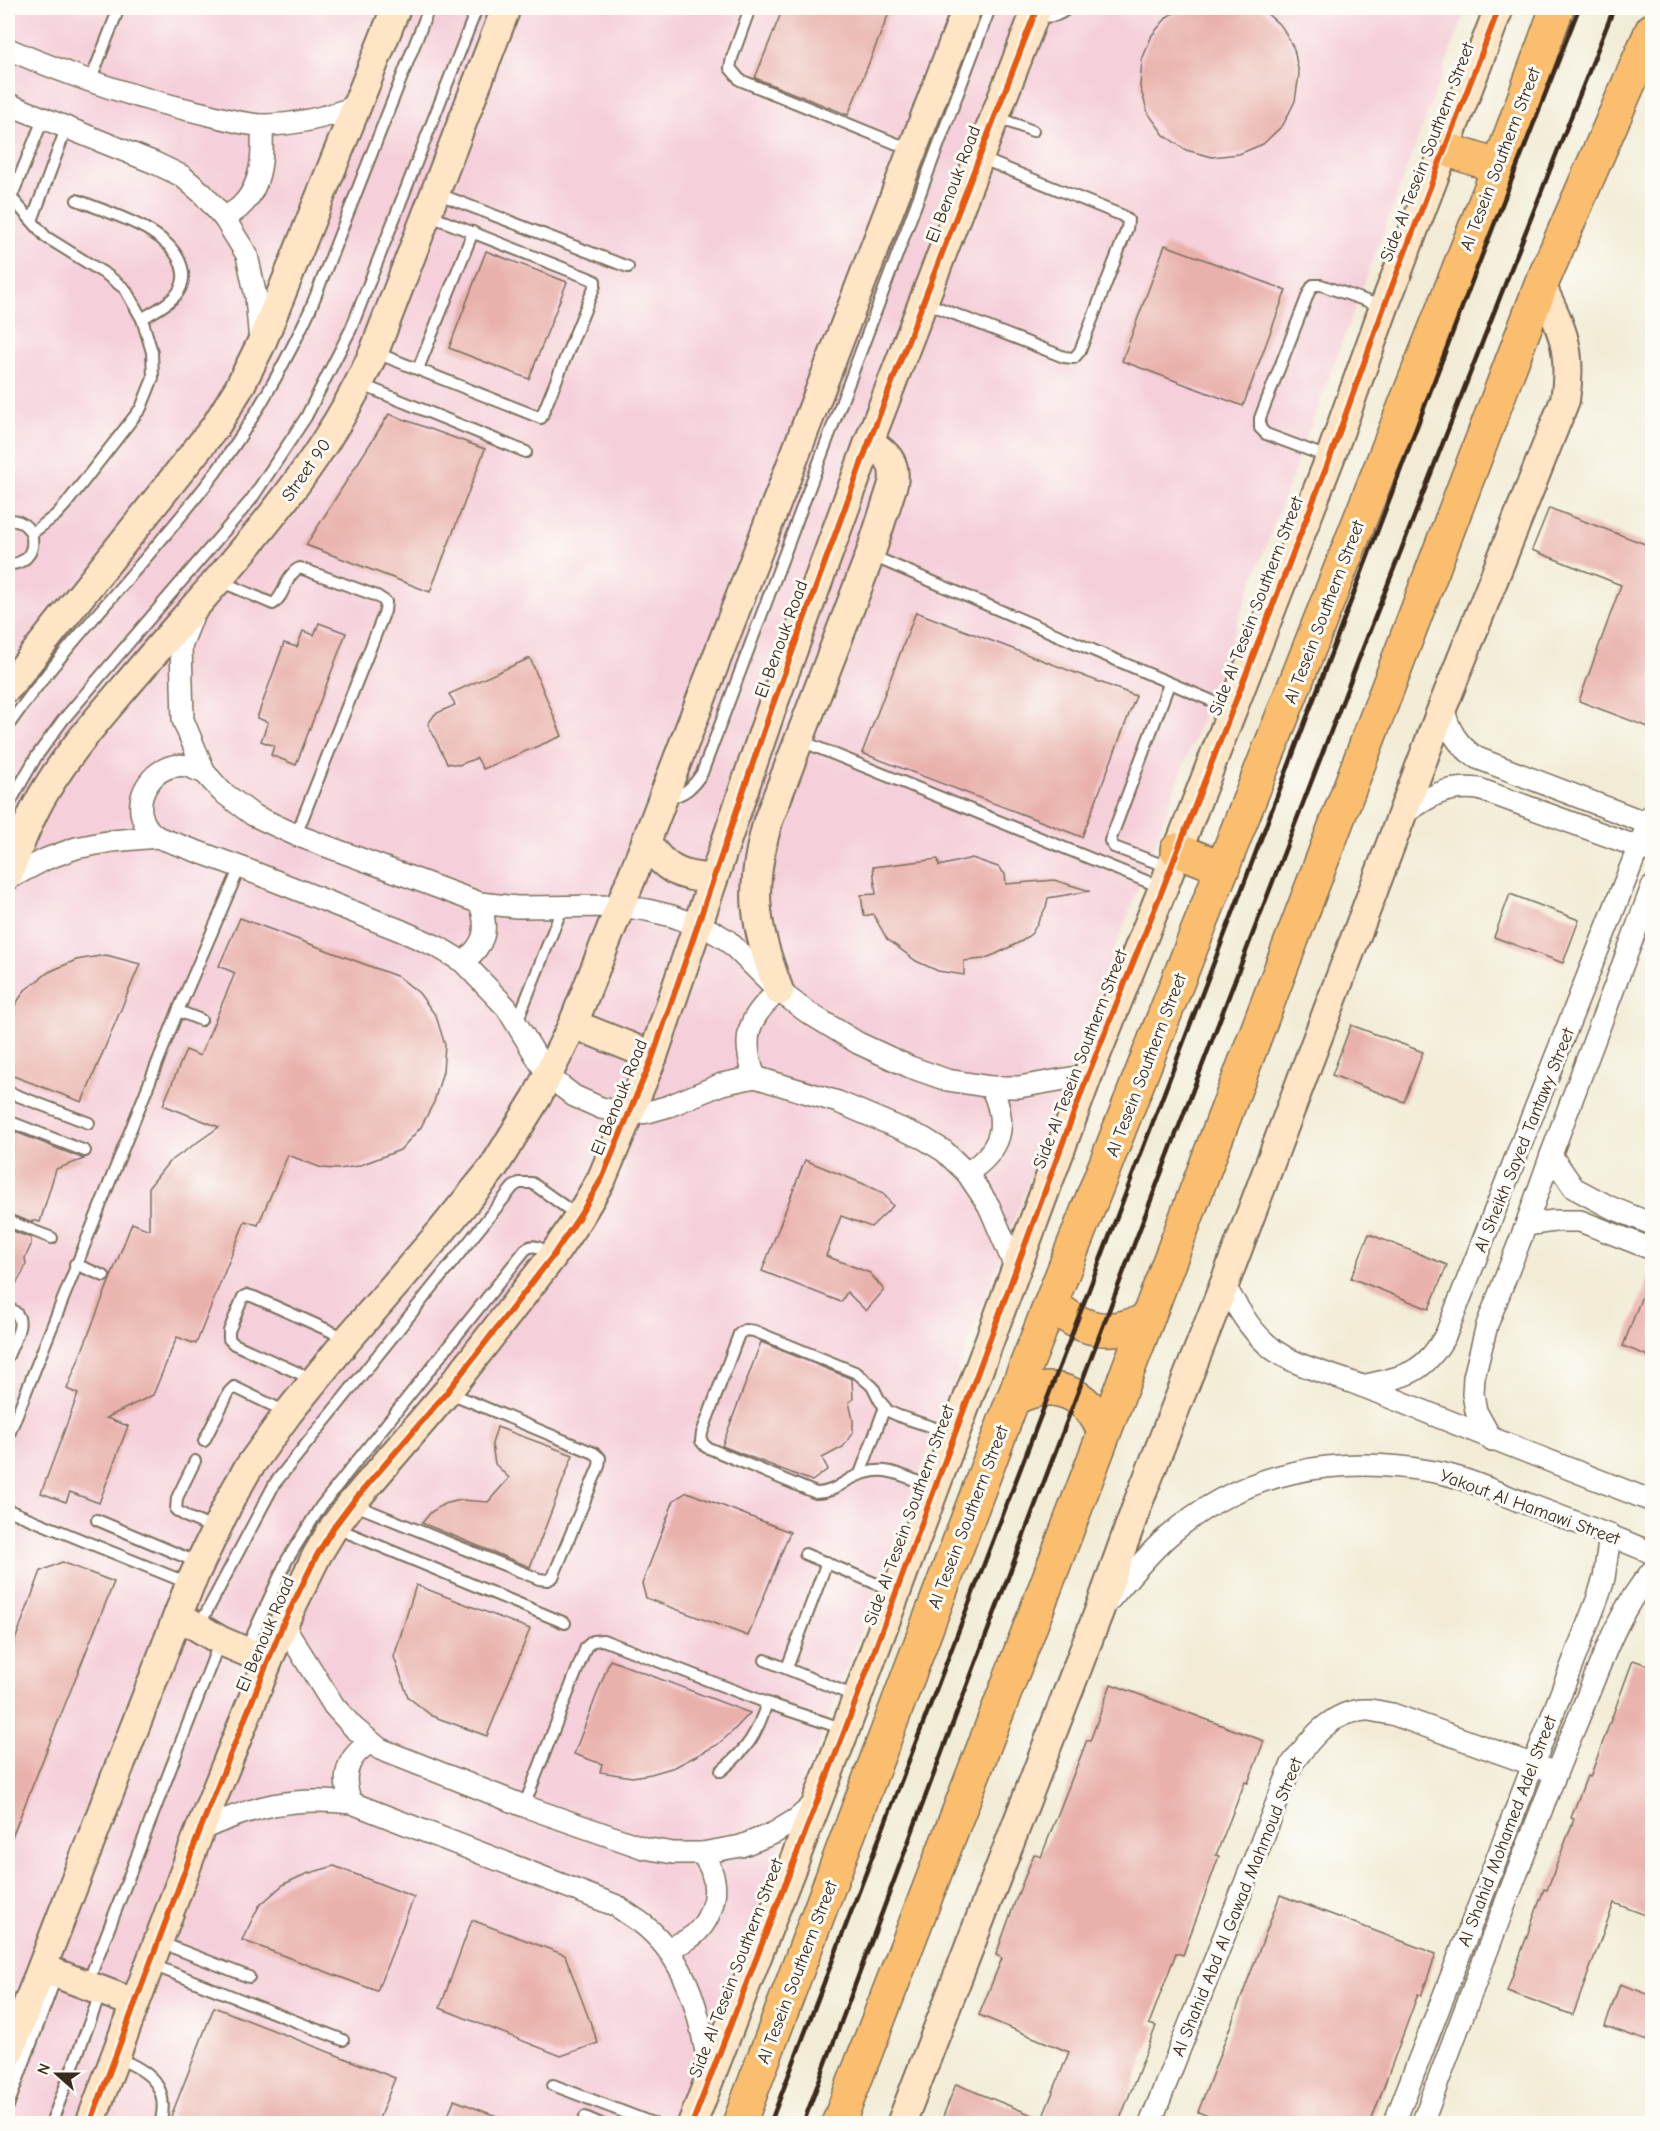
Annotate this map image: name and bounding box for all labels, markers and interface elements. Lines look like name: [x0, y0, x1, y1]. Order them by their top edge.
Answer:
street label: Side Al Tesein Southern Street: [1376, 39, 1479, 265]
street label: Al Tesein Southern Street: [1456, 64, 1545, 254]
street label: El Benouk Road: [922, 123, 985, 245]
street label: Street 90: [277, 435, 336, 506]
street label: Side Al Tesein Southern Street: [1205, 493, 1308, 719]
street label: Al Tesein Southern Street: [1280, 517, 1369, 707]
street label: El Benouk Road: [751, 578, 812, 701]
street label: Side Al Tesein Southern Street: [1029, 946, 1132, 1172]
street label: Al Tesein Southern Street: [1102, 970, 1191, 1160]
street label: Al Sheikh Sayed Tantawy Street: [1470, 1024, 1579, 1255]
street label: El Benouk Road: [587, 1036, 652, 1158]
street label: Side Al Tesein Southern Street: [860, 1401, 959, 1628]
street label: Al Tesein Southern Street: [924, 1422, 1013, 1612]
street label: Yakout Al Hamawi Street: [1437, 1465, 1623, 1550]
street label: El Benouk Road: [232, 1573, 299, 1695]
street label: Al Shahid Mohamed Adel Street: [1454, 1712, 1562, 1950]
street label: Al Shahid Abd Al Gawad Mahmoud Street: [1168, 1754, 1308, 2060]
street label: Side Al Tesein Southern Street: [685, 1855, 788, 2081]
street label: Al Tesein Southern Street: [753, 1877, 842, 2067]
north arrow: [27, 2044, 87, 2104]
text: N: [34, 2061, 54, 2077]

